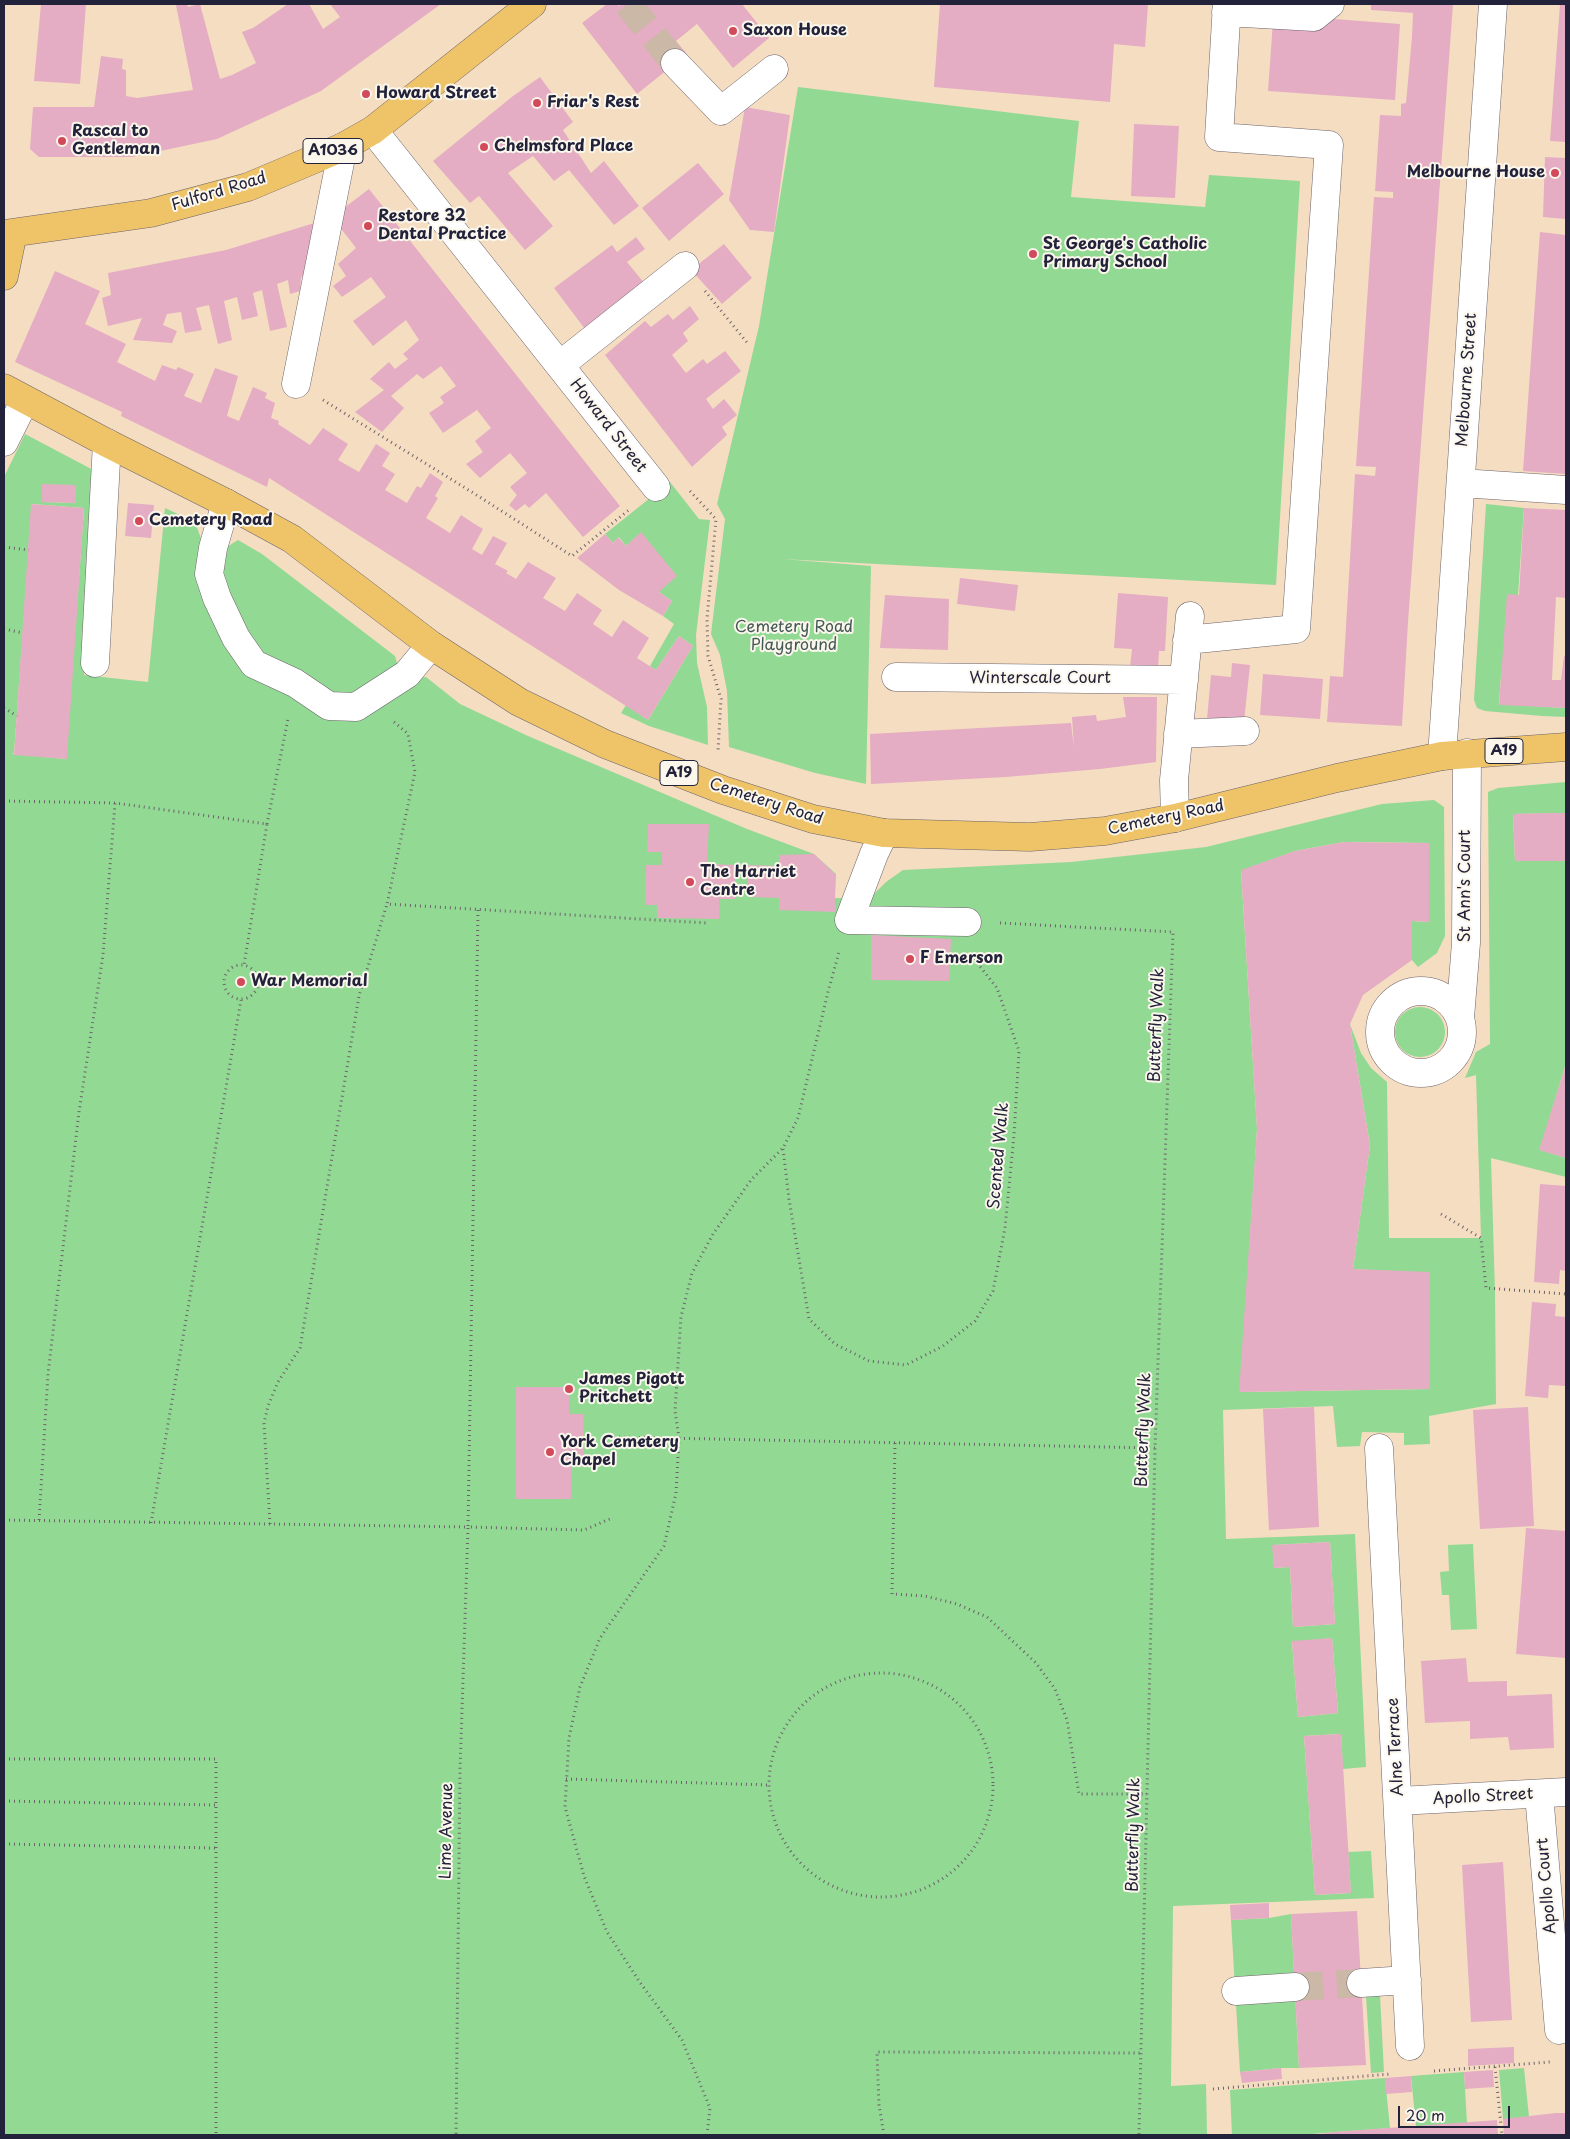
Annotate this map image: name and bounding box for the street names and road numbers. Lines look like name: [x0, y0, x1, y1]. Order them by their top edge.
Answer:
road number: A1036: [303, 138, 363, 164]
street label: Fulford Road: [169, 168, 269, 216]
street label: Melbourne Street: [1453, 312, 1481, 448]
street label: Howard Street: [565, 375, 651, 477]
street label: Winterscale Court: [969, 669, 1111, 689]
road number: A19: [1485, 738, 1523, 764]
road number: A19: [660, 760, 698, 786]
street label: Cemetery Road: [707, 775, 825, 829]
street label: Cemetery Road: [1106, 796, 1226, 840]
street label: St Ann's Court: [1456, 830, 1476, 942]
street label: Butterfly Walk: [1145, 967, 1169, 1083]
street label: Scented Walk: [985, 1102, 1013, 1210]
street label: Butterfly Walk: [1132, 1372, 1156, 1488]
street label: Alne Terrace: [1384, 1697, 1408, 1797]
street label: Butterfly Walk: [1123, 1778, 1145, 1892]
street label: Lime Avenue: [437, 1783, 457, 1879]
street label: Apollo Street: [1432, 1785, 1534, 1809]
street label: Apollo Court: [1533, 1837, 1561, 1935]

